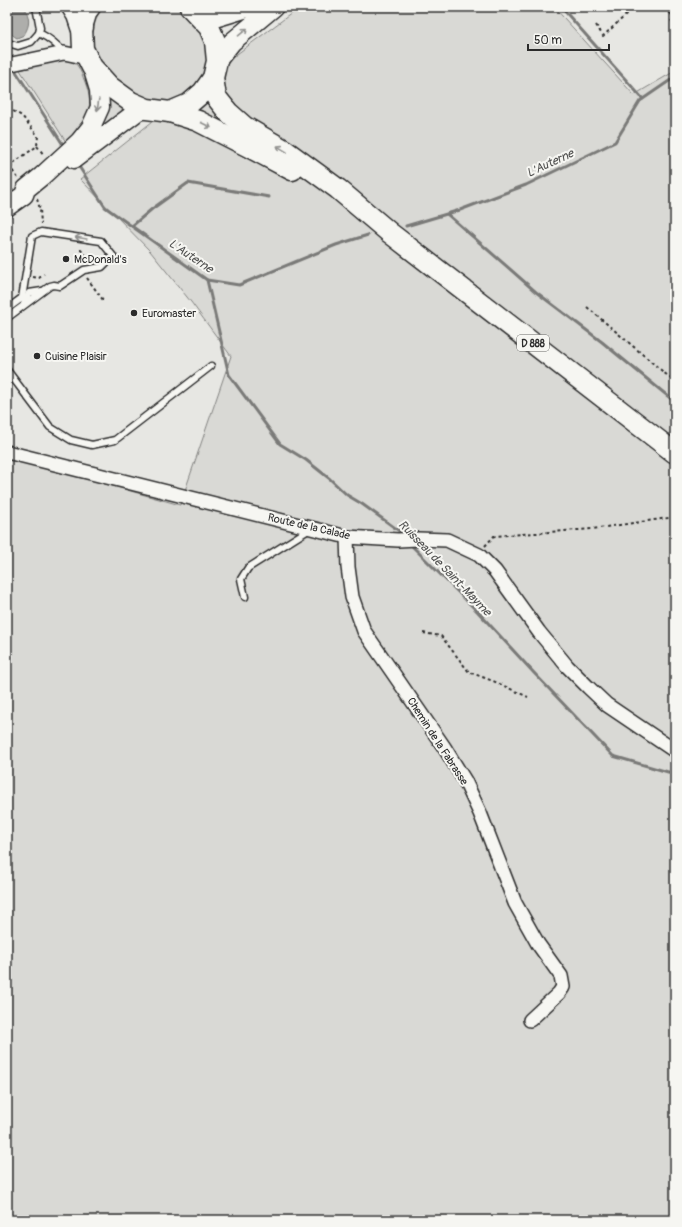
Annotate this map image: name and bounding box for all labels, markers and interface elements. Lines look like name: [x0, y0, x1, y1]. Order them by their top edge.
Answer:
scale bar: [528, 26, 609, 52]
one-way arrow: [238, 28, 249, 37]
text: 50 m: [534, 33, 562, 48]
one-way arrow: [95, 98, 102, 111]
one-way arrow: [200, 122, 212, 129]
one-way arrow: [276, 144, 288, 152]
water label: L'Auterne: [524, 146, 577, 181]
one-way arrow: [75, 234, 88, 242]
water label: L'Auterne: [166, 236, 217, 277]
place label: McDonald's: [74, 253, 127, 266]
marker: McDonald's: [61, 254, 71, 264]
place label: Euromaster: [142, 307, 196, 320]
marker: Euromaster: [129, 308, 139, 318]
road number: D 888: [517, 335, 549, 351]
place label: Cuisine Plaisir: [45, 350, 107, 363]
marker: Cuisine Plaisir: [32, 351, 42, 361]
street label: Route de la Calade: [266, 511, 352, 542]
water label: Ruisseau de Saint-Mayme: [395, 517, 495, 620]
street label: Chemin de la Fabrasse: [404, 695, 471, 788]

